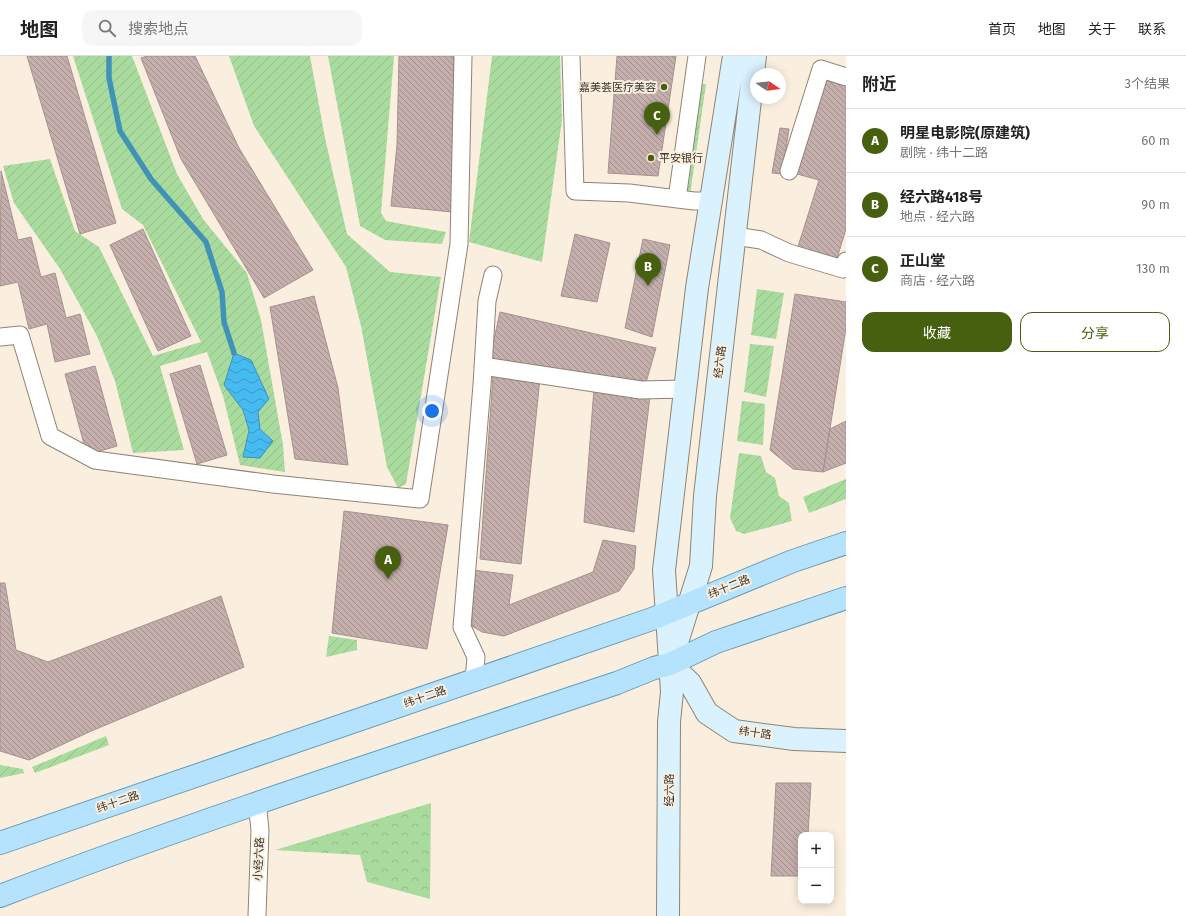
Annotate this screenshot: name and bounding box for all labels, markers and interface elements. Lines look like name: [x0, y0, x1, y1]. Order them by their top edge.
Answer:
search box: [82, 10, 362, 46]
icon: search: [96, 17, 118, 39]
text: 地图: [20, 18, 58, 41]
text: 搜索地点: [128, 20, 188, 38]
text: 首页: [988, 21, 1016, 38]
text: 地图: [1038, 21, 1066, 38]
text: 关于: [1088, 21, 1116, 38]
text: 联系: [1138, 21, 1166, 38]
north arrow: [750, 68, 786, 104]
text: 附近: [862, 74, 896, 95]
text: 3个结果: [1125, 76, 1170, 91]
place label: 嘉美荟医疗美容: [579, 81, 656, 94]
marker: 嘉美荟医疗美容: [659, 82, 669, 92]
pin: C: [644, 102, 670, 135]
text: 明星电影院(原建筑): [900, 124, 1030, 142]
text: A: [871, 133, 879, 148]
text: 60 m: [1141, 133, 1170, 148]
text: 剧院 · 纬十二路: [900, 145, 988, 160]
place label: 平安银行: [659, 152, 703, 165]
marker: 平安银行: [646, 153, 656, 163]
text: 经六路418号: [900, 188, 983, 206]
text: B: [871, 197, 879, 212]
text: 90 m: [1141, 197, 1170, 212]
text: 地点 · 经六路: [900, 209, 975, 224]
text: 正山堂: [900, 252, 945, 270]
pin: B: [635, 253, 661, 286]
text: C: [871, 261, 879, 276]
text: 130 m: [1136, 261, 1170, 276]
text: 商店 · 经六路: [900, 273, 975, 288]
button: 收藏: [862, 312, 1012, 352]
button: 分享: [1020, 312, 1170, 352]
street label: 经六路: [712, 345, 728, 379]
your location: [422, 401, 442, 421]
pin: A: [375, 546, 401, 579]
street label: 纬十二路: [706, 573, 752, 601]
street label: 纬十二路: [402, 684, 448, 710]
street label: 纬十路: [738, 724, 772, 742]
street label: 经六路: [663, 774, 676, 807]
street label: 纬十二路: [95, 789, 141, 815]
map controls: [798, 832, 834, 904]
button: +: [798, 832, 834, 868]
street label: 小经六路: [251, 837, 267, 881]
button: −: [798, 868, 834, 904]

